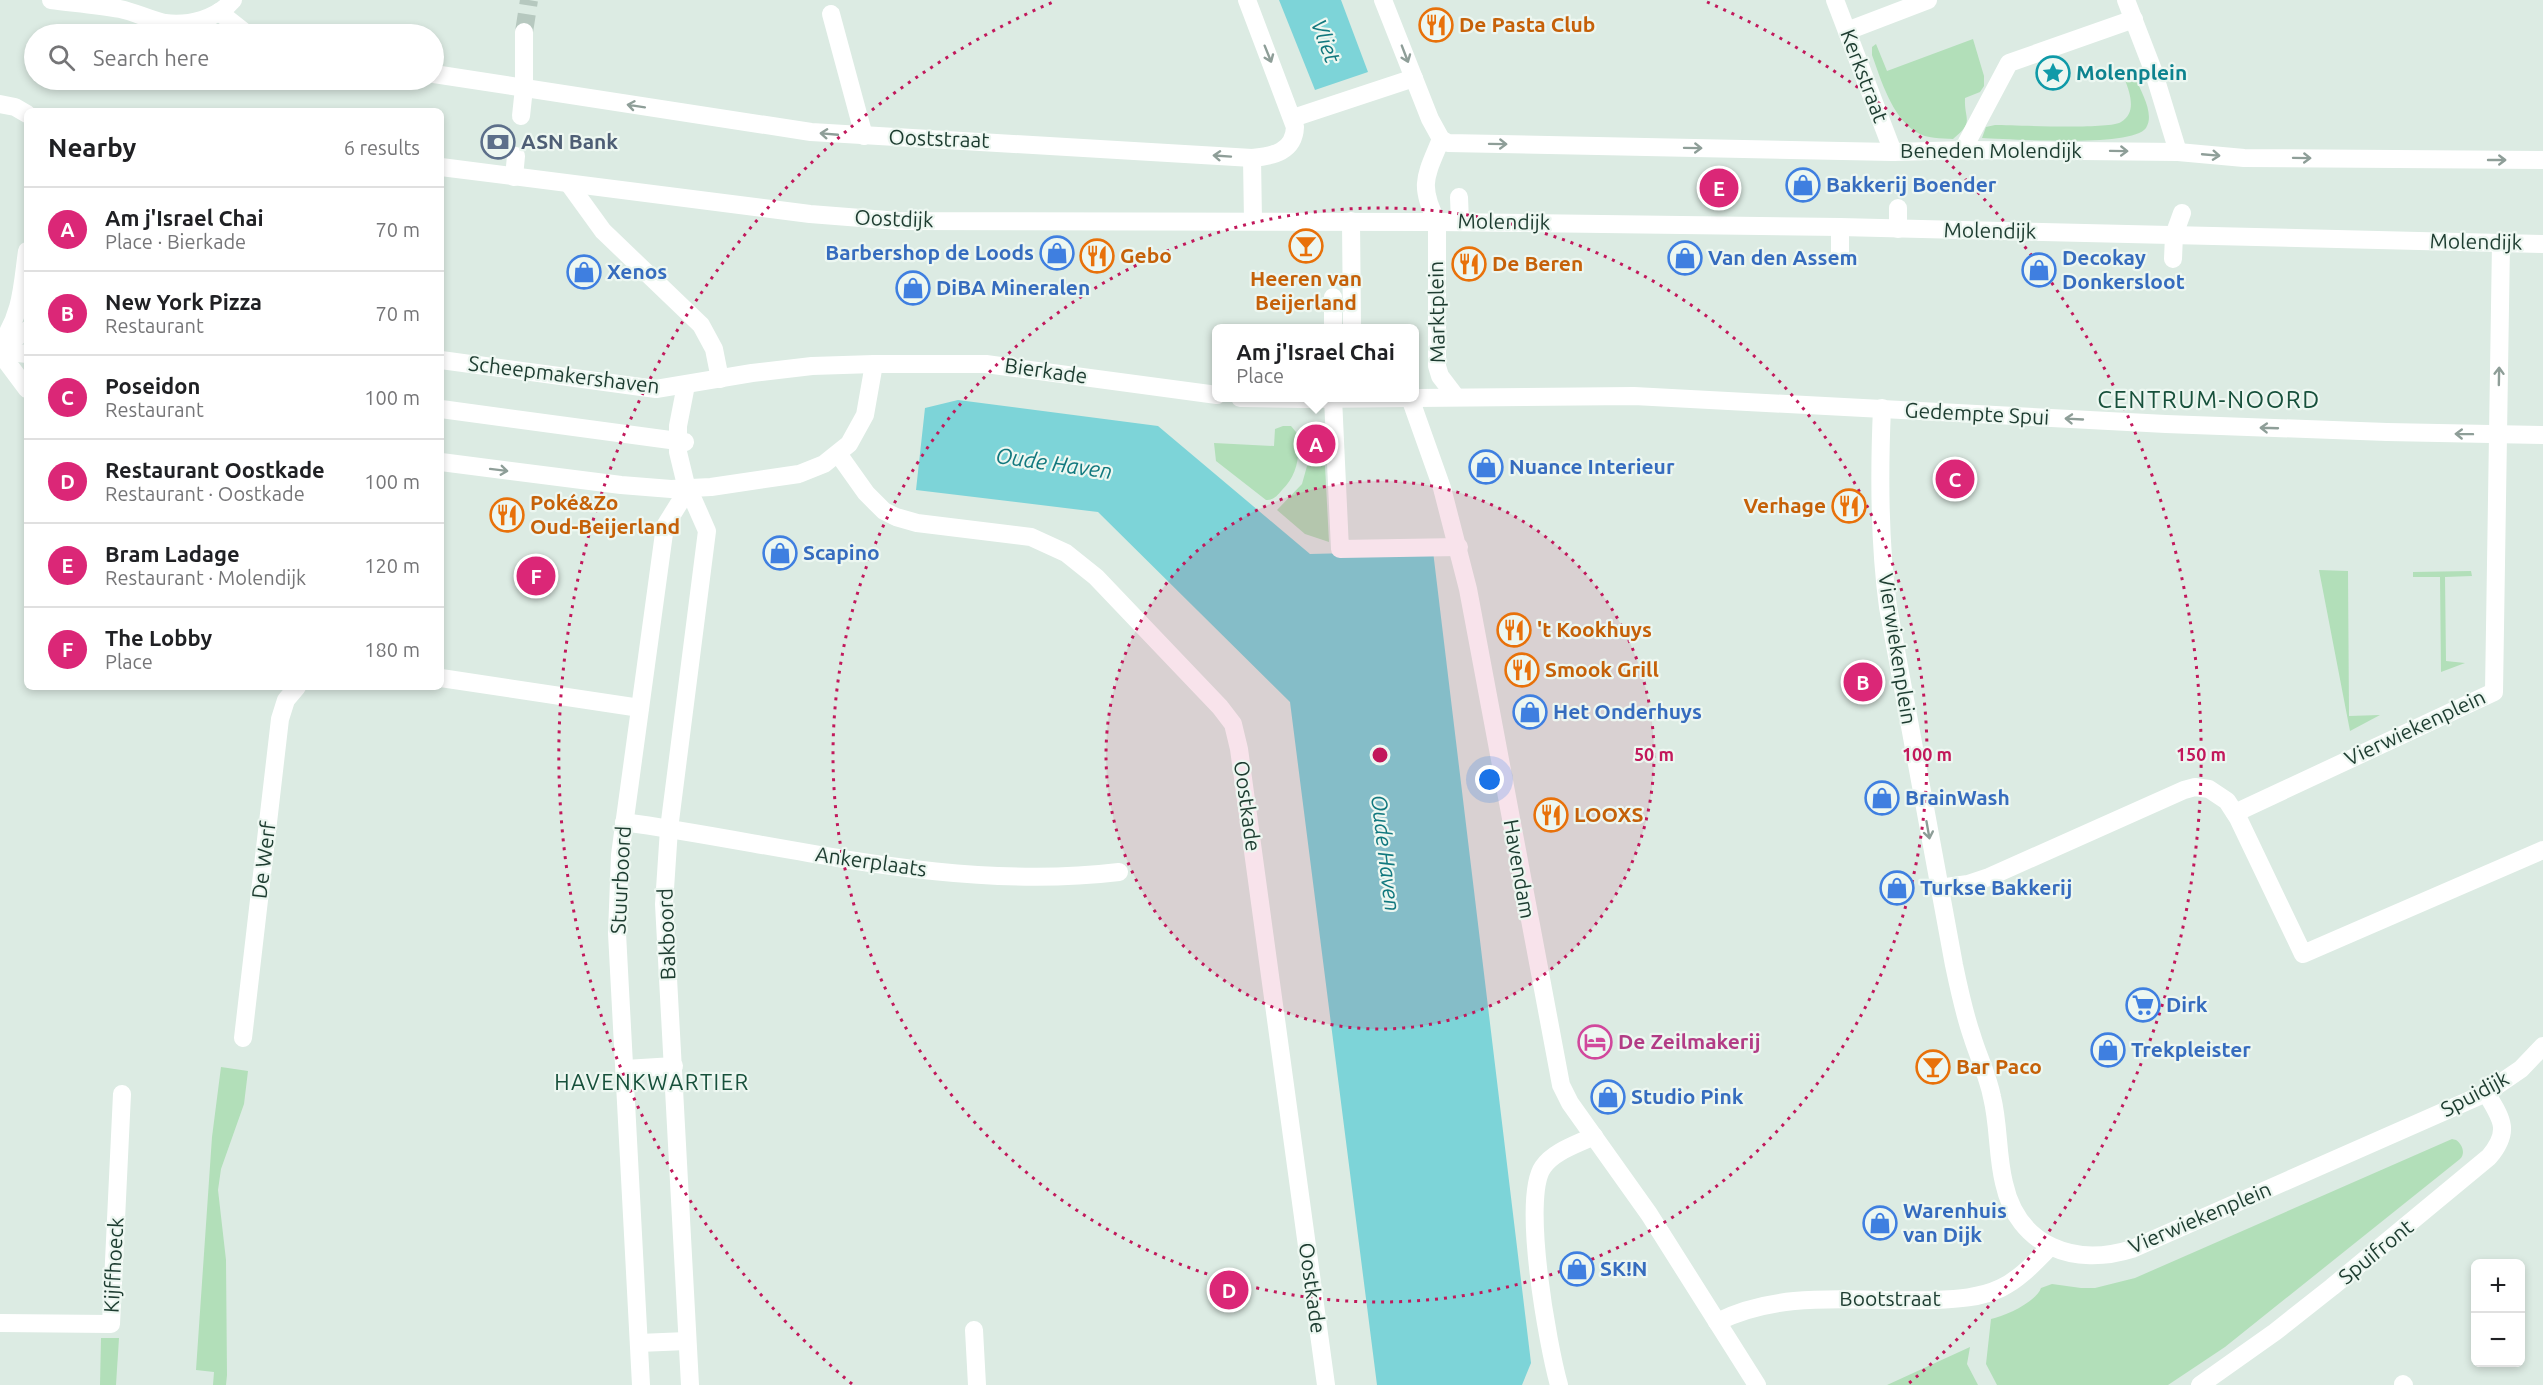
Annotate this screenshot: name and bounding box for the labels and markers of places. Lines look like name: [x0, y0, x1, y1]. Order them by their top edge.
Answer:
restaurant icon: De Pasta Club: [1418, 7, 1454, 43]
place label: De Pasta Club: [1459, 12, 1595, 36]
place icon: Molenplein: [2035, 55, 2071, 91]
place label: Molenplein: [2076, 60, 2187, 84]
bank icon: ASN Bank: [480, 124, 516, 160]
place label: ASN Bank: [521, 129, 618, 153]
pin: E: [1700, 166, 1738, 210]
shop icon: Bakkerij Boender: [1785, 167, 1821, 203]
place label: Bakkerij Boender: [1826, 172, 1997, 196]
bar icon: Heeren van Beijerland: [1288, 228, 1324, 264]
shop icon: Barbershop de Loods: [1039, 235, 1075, 271]
restaurant icon: Gebo: [1079, 238, 1115, 274]
place label: Barbershop de Loods: [825, 240, 1034, 264]
shop icon: Van den Assem: [1667, 240, 1703, 276]
place label: Gebo: [1120, 243, 1172, 267]
place label: Van den Assem: [1708, 245, 1858, 269]
place label: Decokay Donkersloot: [2062, 245, 2185, 293]
restaurant icon: De Beren: [1451, 246, 1487, 282]
place label: De Beren: [1492, 251, 1583, 275]
shop icon: Decokay Donkersloot: [2021, 252, 2057, 288]
shop icon: Xenos: [566, 254, 602, 290]
place label: Xenos: [607, 259, 667, 283]
place label: Heeren van Beijerland: [1250, 266, 1362, 314]
shop icon: DiBA Mineralen: [895, 270, 931, 306]
place label: DiBA Mineralen: [936, 275, 1090, 299]
pin: A: [1296, 422, 1336, 466]
shop icon: Nuance Interieur: [1468, 449, 1504, 485]
place label: Nuance Interieur: [1509, 454, 1675, 478]
pin: C: [1936, 456, 1974, 502]
restaurant icon: Verhage: [1831, 488, 1867, 524]
place label: Poké&Zo Oud-Beijerland: [530, 490, 680, 538]
place label: Verhage: [1743, 493, 1826, 517]
restaurant icon: Poké&Zo Oud-Beijerland: [489, 497, 525, 533]
shop icon: Scapino: [762, 535, 798, 571]
place label: Scapino: [803, 540, 880, 564]
pin: F: [516, 554, 556, 598]
restaurant icon: 't Kookhuys: [1496, 612, 1532, 648]
place label: 't Kookhuys: [1537, 617, 1652, 641]
restaurant icon: Smook Grill: [1504, 652, 1540, 688]
place label: Smook Grill: [1545, 657, 1659, 681]
pin: B: [1844, 660, 1882, 704]
shop icon: Het Onderhuys: [1512, 694, 1548, 730]
place label: Het Onderhuys: [1553, 699, 1702, 723]
centre of rings: [1370, 745, 1390, 765]
shop icon: BrainWash: [1864, 780, 1900, 816]
place label: BrainWash: [1905, 785, 2010, 809]
restaurant icon: LOOXS: [1533, 797, 1569, 833]
place label: LOOXS: [1574, 802, 1644, 826]
shop icon: Turkse Bakkerij: [1879, 870, 1915, 906]
place label: Turkse Bakkerij: [1920, 875, 2072, 899]
supermarket icon: Dirk: [2125, 987, 2161, 1023]
place label: Dirk: [2166, 992, 2208, 1016]
hotel icon: De Zeilmakerij: [1577, 1024, 1613, 1060]
place label: De Zeilmakerij: [1618, 1029, 1761, 1053]
shop icon: Trekpleister: [2090, 1032, 2126, 1068]
place label: Trekpleister: [2131, 1037, 2251, 1061]
bar icon: Bar Paco: [1915, 1049, 1951, 1085]
place label: Bar Paco: [1956, 1054, 2042, 1078]
shop icon: Studio Pink: [1590, 1079, 1626, 1115]
place label: Studio Pink: [1631, 1084, 1744, 1108]
place label: Warenhuis van Dijk: [1903, 1198, 2007, 1246]
shop icon: Warenhuis van Dijk: [1862, 1205, 1898, 1241]
shop icon: SK!N: [1559, 1251, 1595, 1287]
place label: SK!N: [1600, 1256, 1648, 1280]
pin: D: [1210, 1268, 1248, 1312]

